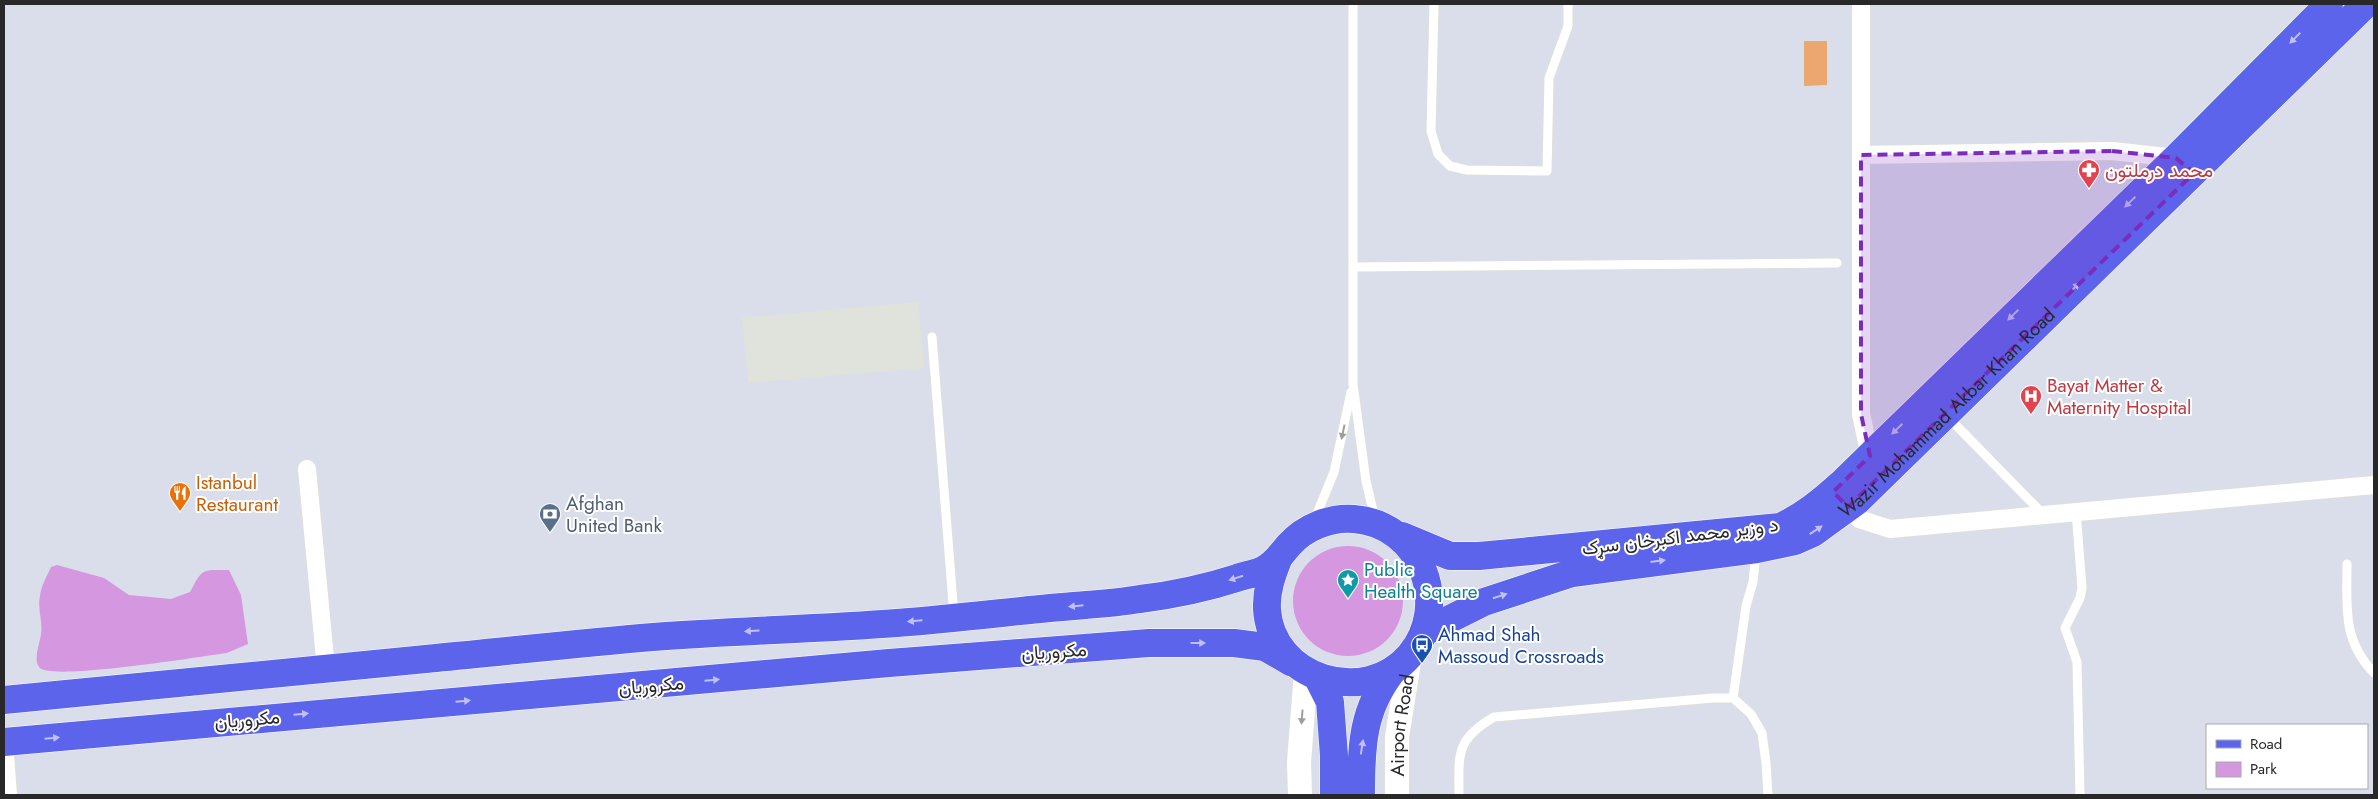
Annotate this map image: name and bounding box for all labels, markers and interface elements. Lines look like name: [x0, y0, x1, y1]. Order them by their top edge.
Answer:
one-way arrow: [2289, 32, 2301, 44]
place label: محمد درملتون: [2105, 157, 2213, 184]
pharmacy icon: محمد درملتون: [2077, 158, 2101, 189]
one-way arrow: [2124, 196, 2136, 208]
one-way arrow: [2068, 282, 2080, 294]
street label: Wazir Mohammad Akbar Khan Road: [1833, 302, 2061, 524]
one-way arrow: [2008, 309, 2020, 321]
place label: Bayat Matter & Maternity Hospital: [2047, 372, 2191, 421]
hospital icon: Bayat Matter & Maternity Hospital: [2019, 384, 2043, 415]
one-way arrow: [1892, 423, 1904, 435]
one-way arrow: [1338, 424, 1346, 440]
place label: Istanbul Restaurant: [196, 469, 278, 518]
restaurant icon: Istanbul Restaurant: [168, 481, 192, 512]
place label: Afghan United Bank: [566, 490, 662, 539]
bank icon: Afghan United Bank: [538, 502, 562, 533]
street label: د وزیر محمد اکبرخان سړک: [1580, 511, 1780, 562]
one-way arrow: [1809, 526, 1823, 535]
place label: Public Health Square: [1364, 556, 1478, 605]
one-way arrow: [1650, 557, 1666, 565]
place icon: Public Health Square: [1336, 568, 1360, 599]
one-way arrow: [1228, 575, 1243, 583]
one-way arrow: [1492, 592, 1507, 600]
one-way arrow: [1068, 602, 1084, 610]
one-way arrow: [906, 618, 922, 626]
place label: Ahmad Shah Massoud Crossroads: [1438, 621, 1604, 670]
one-way arrow: [744, 628, 760, 636]
bus stop icon: Ahmad Shah Massoud Crossroads: [1410, 633, 1434, 664]
street label: مکروریان: [1020, 636, 1088, 667]
one-way arrow: [1190, 639, 1206, 647]
street label: مکروریان: [617, 669, 685, 702]
street label: Airport Road: [1383, 672, 1421, 777]
one-way arrow: [705, 676, 721, 684]
one-way arrow: [455, 696, 471, 704]
street label: مکروریان: [213, 703, 281, 736]
one-way arrow: [1298, 709, 1306, 725]
one-way arrow: [293, 710, 309, 718]
legend: [2206, 724, 2368, 789]
one-way arrow: [45, 733, 61, 741]
text: Road: [2250, 733, 2282, 755]
one-way arrow: [1359, 738, 1367, 754]
text: Park: [2250, 758, 2277, 780]

